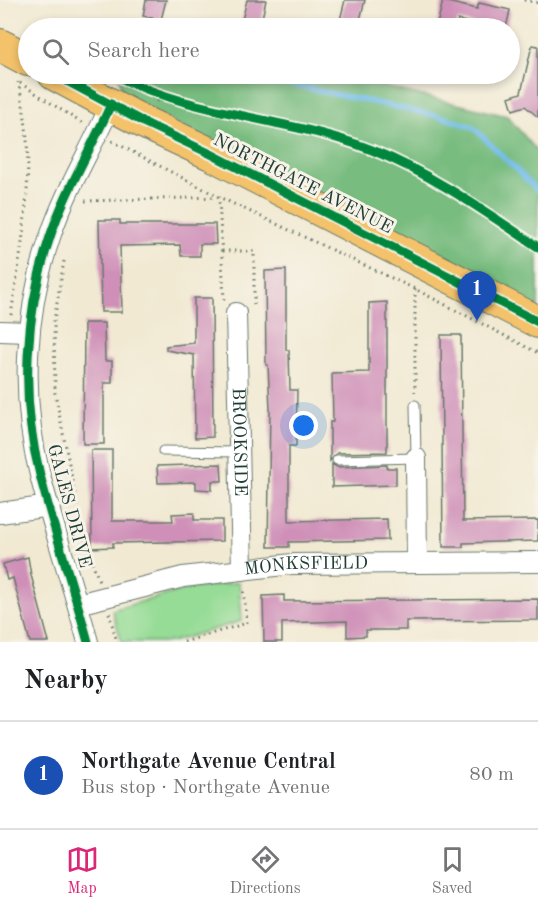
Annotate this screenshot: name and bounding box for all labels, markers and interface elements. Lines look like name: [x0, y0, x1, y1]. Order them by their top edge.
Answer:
search box: [18, 18, 520, 84]
icon: search: [39, 35, 72, 68]
text: Search here: [87, 40, 200, 62]
street label: NORTHGATE AVENUE: [210, 131, 396, 237]
pin: 1: [458, 272, 496, 321]
street label: BROOKSIDE: [229, 387, 249, 497]
your location: [289, 411, 318, 440]
street label: GALES DRIVE: [44, 442, 94, 570]
street label: MONKSFIELD: [243, 554, 368, 579]
text: Nearby: [24, 668, 108, 694]
text: Northgate Avenue Central: [81, 751, 336, 773]
text: 1: [38, 765, 49, 785]
text: 80 m: [469, 765, 514, 785]
text: Bus stop · Northgate Avenue: [81, 778, 330, 798]
tab: Map: [66, 843, 99, 899]
tab: Directions: [230, 843, 301, 899]
tab: Saved: [432, 843, 472, 899]

